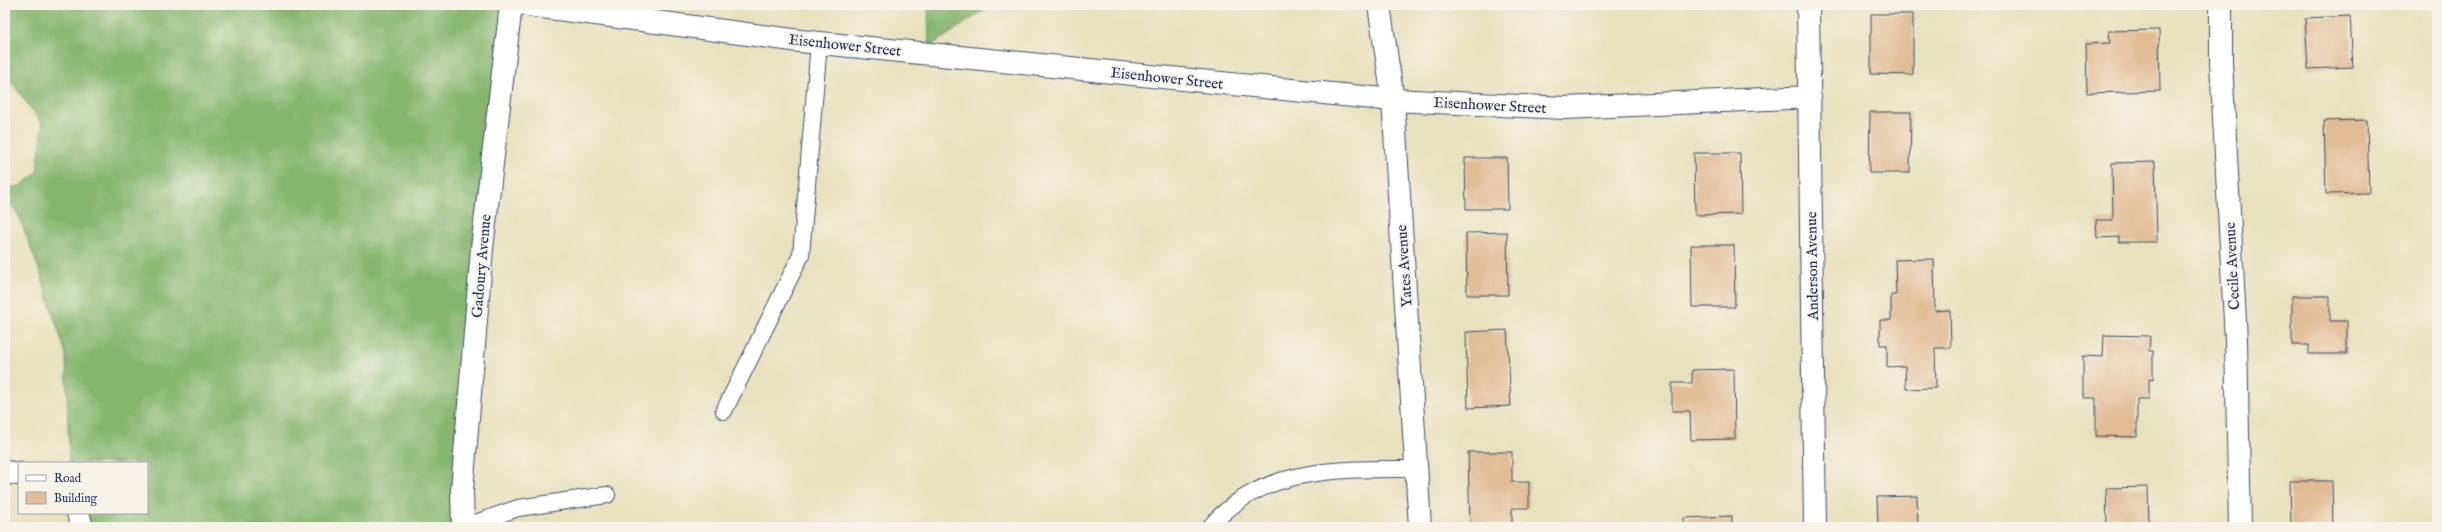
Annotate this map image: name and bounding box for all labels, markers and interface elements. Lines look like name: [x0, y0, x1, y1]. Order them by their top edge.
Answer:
street label: Eisenhower Street: [788, 30, 902, 61]
street label: Eisenhower Street: [1110, 63, 1224, 94]
street label: Eisenhower Street: [1433, 93, 1547, 118]
street label: Anderson Avenue: [1802, 211, 1823, 322]
street label: Gadoury Avenue: [467, 213, 496, 319]
street label: Cecile Avenue: [2221, 221, 2244, 310]
street label: Yates Avenue: [1392, 224, 1417, 308]
legend: [18, 462, 148, 514]
text: Road: [54, 471, 82, 486]
text: Building: [54, 491, 98, 506]

